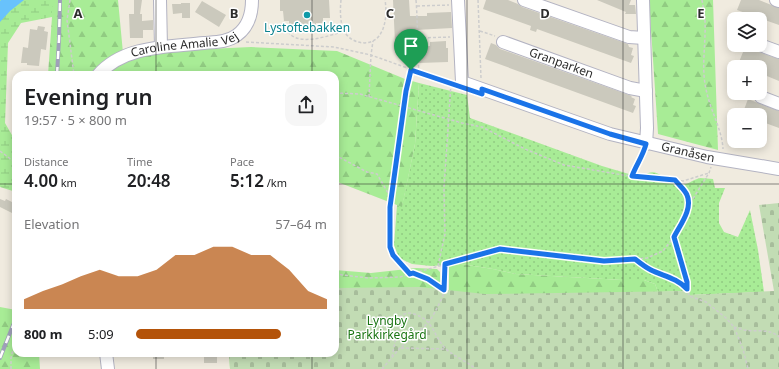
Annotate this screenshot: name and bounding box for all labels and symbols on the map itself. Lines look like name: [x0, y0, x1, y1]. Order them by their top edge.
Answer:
text: A: [74, 4, 83, 22]
text: B: [230, 4, 238, 22]
text: C: [386, 4, 394, 22]
text: D: [540, 4, 550, 22]
text: E: [697, 4, 705, 22]
marker: Lystoftebakken: [302, 10, 312, 20]
place label: Lystoftebakken: [264, 19, 350, 36]
street label: Caroline Amalie Vej: [128, 28, 242, 61]
pin: [394, 29, 428, 70]
street label: Granparken: [527, 43, 596, 82]
street label: Granåsen: [660, 137, 716, 166]
park label: Lyngby Parkkirkegård: [347, 312, 427, 343]

